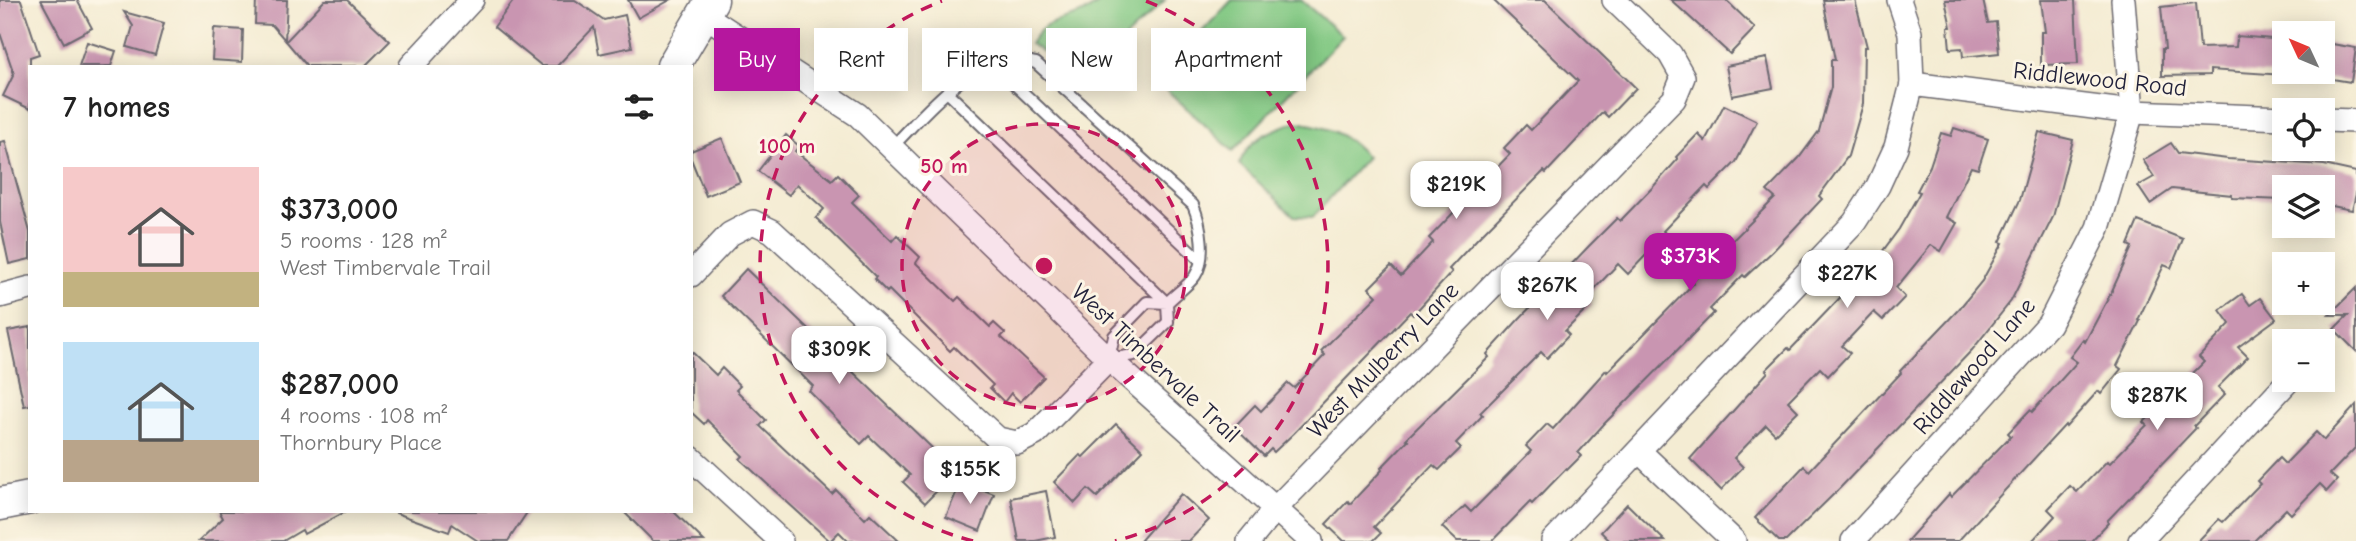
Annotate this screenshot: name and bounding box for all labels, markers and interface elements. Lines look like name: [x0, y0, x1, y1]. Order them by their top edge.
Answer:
north arrow: [2272, 21, 2334, 84]
map controls: [2272, 21, 2335, 392]
chip: Buy: [714, 28, 800, 91]
chip: Rent: [814, 28, 908, 91]
chip: Filters: [922, 28, 1032, 91]
chip: New: [1046, 28, 1137, 91]
chip: Apartment: [1151, 28, 1306, 91]
street label: Riddlewood Road: [2012, 56, 2188, 102]
icon: filters: [620, 88, 658, 126]
text: 7 homes: [63, 90, 170, 125]
button: locate: [2272, 98, 2335, 161]
text: 100 m: [759, 134, 815, 158]
text: 50 m: [920, 154, 968, 178]
pin: $219K: [1407, 162, 1505, 221]
text: $219K: [1426, 170, 1486, 197]
button: layers: [2272, 175, 2335, 238]
text: $373,000: [280, 192, 398, 227]
icon: home: [119, 195, 203, 279]
text: 5 rooms · 128 m²: [280, 227, 447, 254]
pin: $373K: [1641, 233, 1739, 293]
text: $373K: [1660, 242, 1720, 269]
pin: $227K: [1798, 250, 1896, 310]
button: +: [2272, 252, 2335, 315]
text: West Timbervale Trail: [280, 254, 491, 281]
centre of rings: [1032, 254, 1056, 278]
text: $227K: [1817, 259, 1877, 286]
pin: $267K: [1498, 262, 1596, 322]
text: $267K: [1517, 271, 1577, 298]
street label: West Mulberry Lane: [1302, 276, 1464, 444]
street label: West Timbervale Trail: [1066, 278, 1246, 448]
street label: Riddlewood Lane: [1907, 292, 2041, 440]
pin: $309K: [790, 326, 888, 386]
button: −: [2272, 329, 2335, 392]
text: $309K: [807, 335, 871, 362]
text: $287,000: [280, 367, 399, 402]
icon: home: [119, 370, 203, 454]
pin: $287K: [2108, 372, 2206, 432]
text: $287K: [2127, 381, 2187, 408]
text: 4 rooms · 108 m²: [280, 402, 447, 429]
text: Thornbury Place: [280, 429, 442, 456]
pin: $155K: [921, 447, 1019, 506]
text: $155K: [940, 455, 1000, 482]

